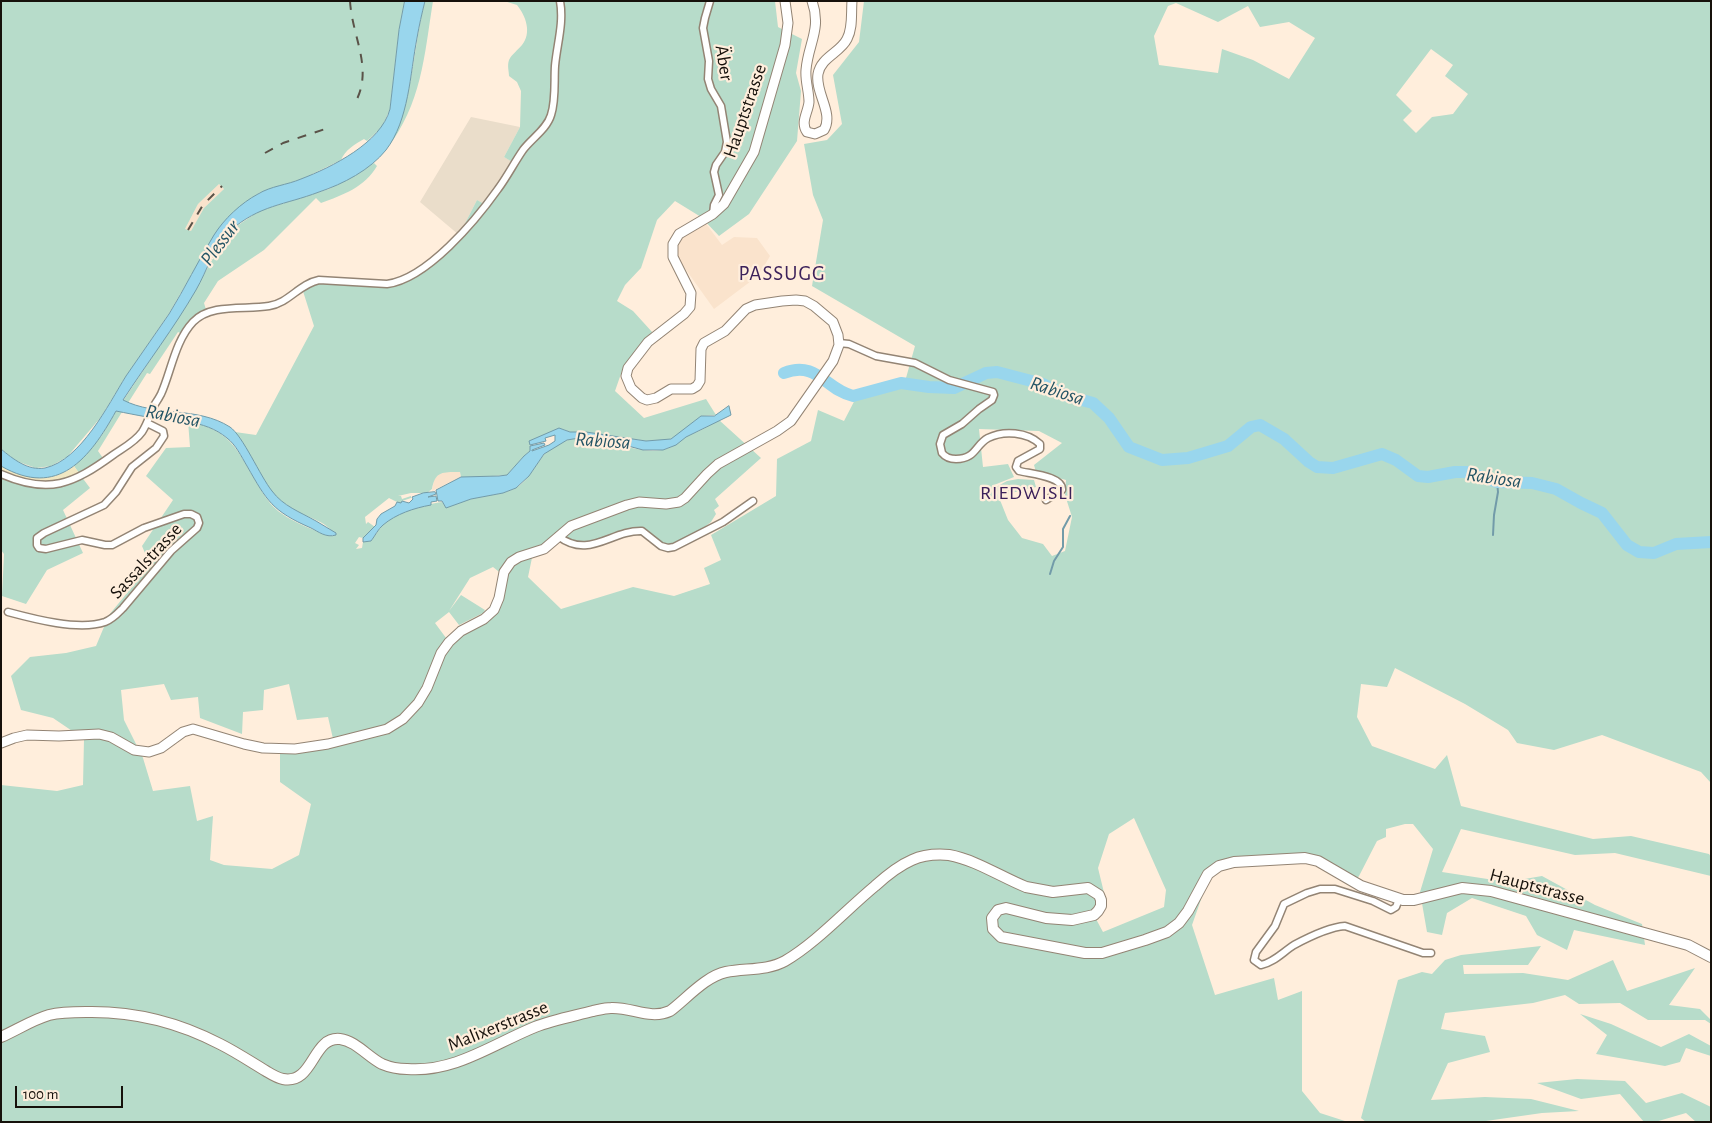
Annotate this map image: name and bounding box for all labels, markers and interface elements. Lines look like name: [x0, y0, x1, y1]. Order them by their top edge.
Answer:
street label: Äber: [710, 44, 738, 82]
street label: Hauptstrasse: [718, 61, 772, 161]
water label: Plessur: [195, 215, 245, 271]
district label: PASSUGG: [738, 261, 826, 287]
water label: Rabiosa: [1027, 371, 1087, 411]
water label: Rabiosa: [144, 399, 202, 433]
water label: Rabiosa: [575, 427, 631, 455]
water label: Rabiosa: [1465, 462, 1523, 494]
district label: RIEDWISLI: [979, 481, 1075, 505]
street label: Sassalstrasse: [105, 518, 187, 604]
street label: Hauptstrasse: [1487, 863, 1587, 911]
street label: Malixerstrasse: [444, 996, 552, 1056]
scale bar: [18, 1076, 125, 1108]
text: 100 m: [23, 1087, 58, 1102]

